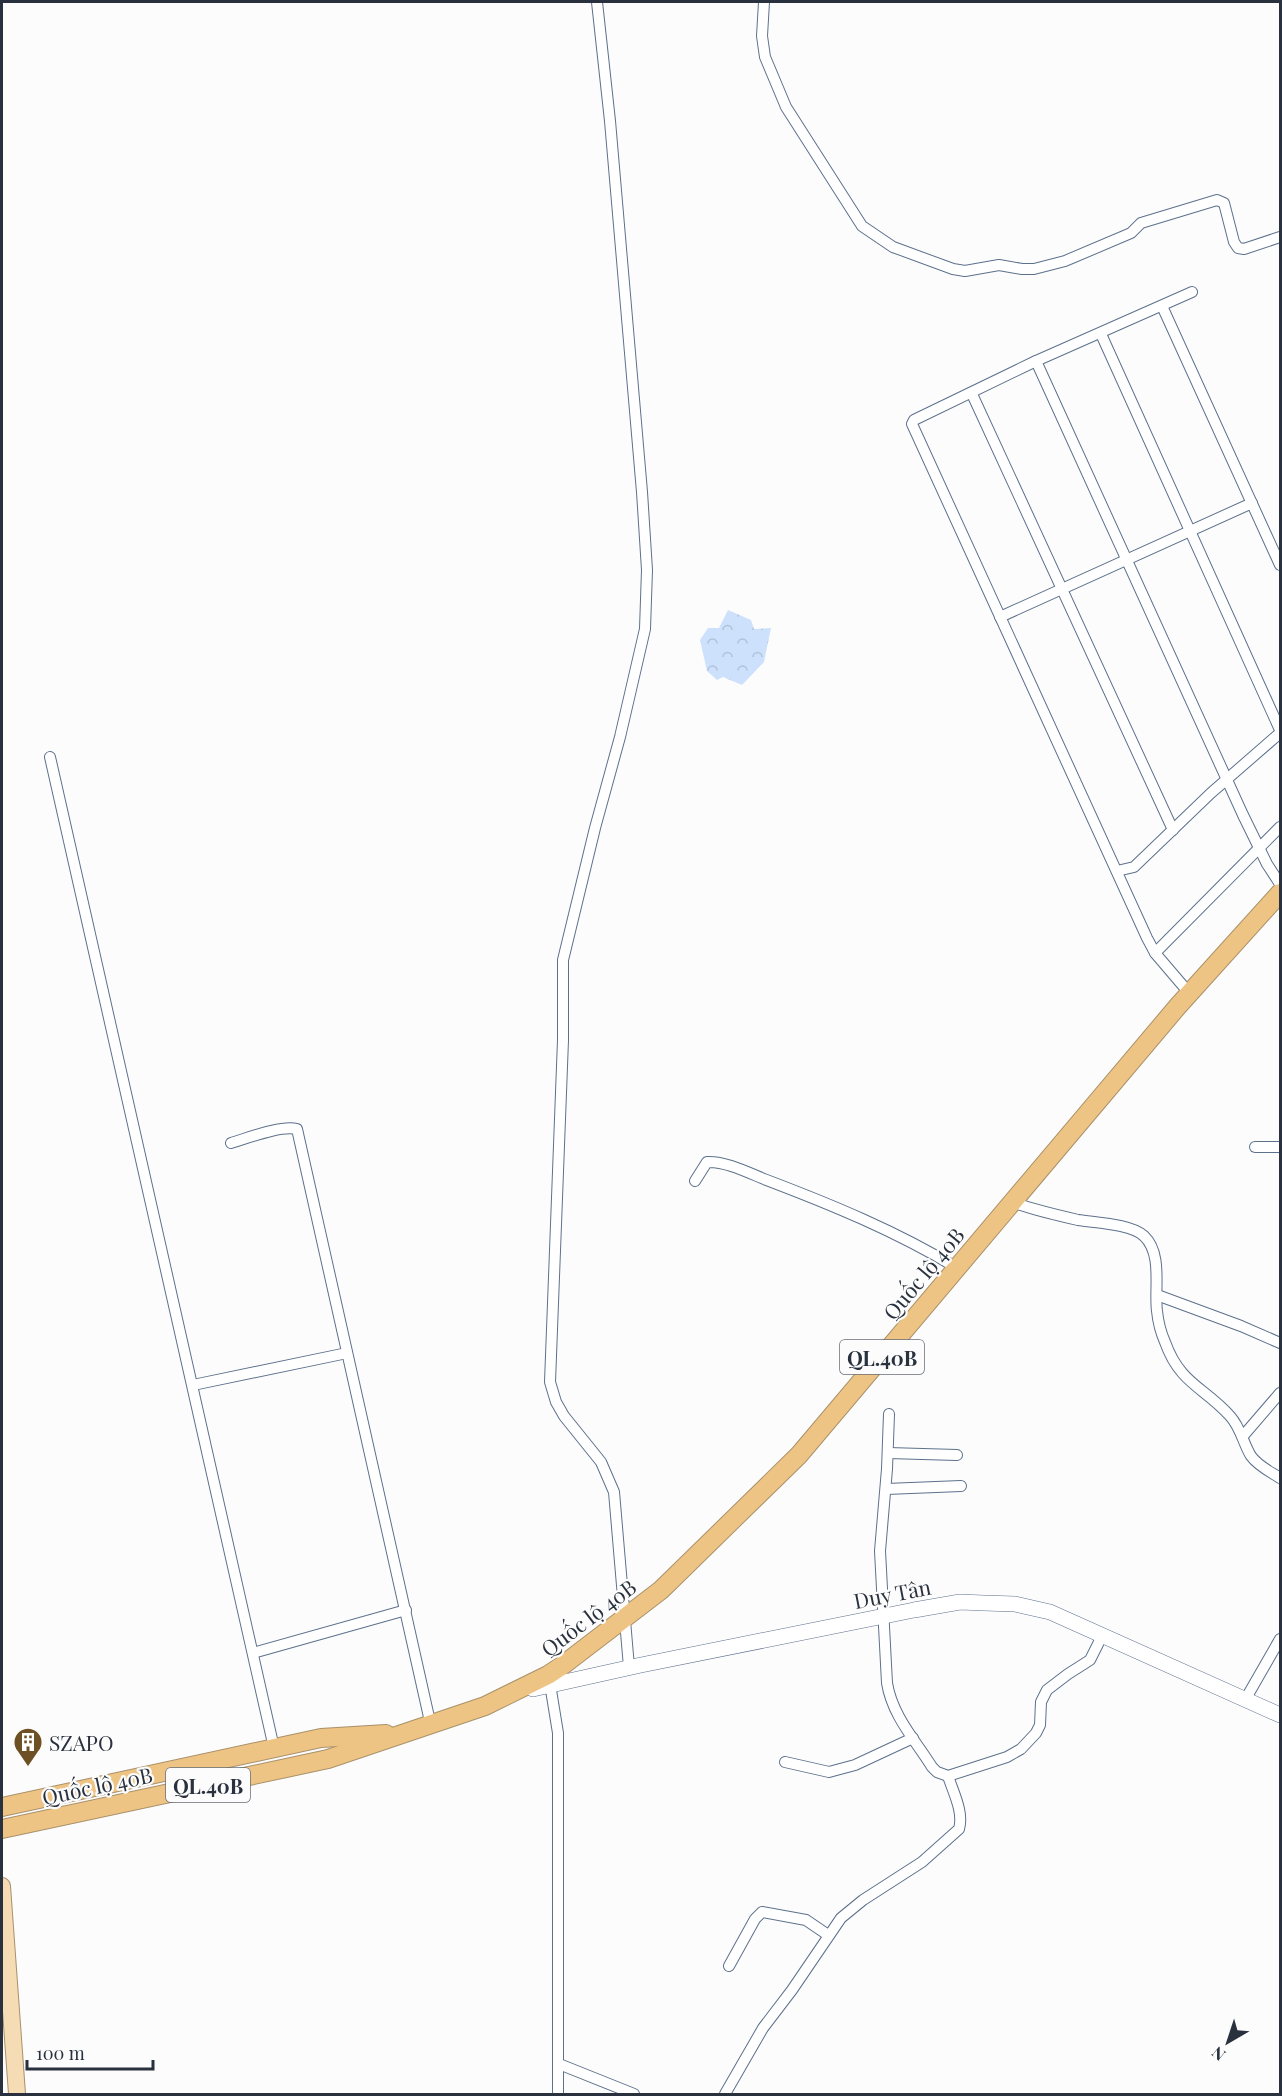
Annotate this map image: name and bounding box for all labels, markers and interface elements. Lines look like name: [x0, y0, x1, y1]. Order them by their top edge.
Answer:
street label: Quốc lộ 40B: [876, 1221, 970, 1325]
road number: QL.40B: [840, 1340, 924, 1374]
street label: Quốc lộ 40B: [535, 1572, 641, 1662]
street label: Duy Tân: [851, 1572, 933, 1614]
building icon: SZAPO: [12, 1726, 44, 1768]
place label: SZAPO: [49, 1728, 113, 1756]
street label: Quốc lộ 40B: [39, 1760, 155, 1810]
road number: QL.40B: [166, 1768, 250, 1802]
north arrow: [1198, 2012, 1258, 2072]
scale bar: [27, 2033, 153, 2071]
text: 100 m: [36, 2041, 85, 2065]
text: N: [1207, 2042, 1229, 2066]

